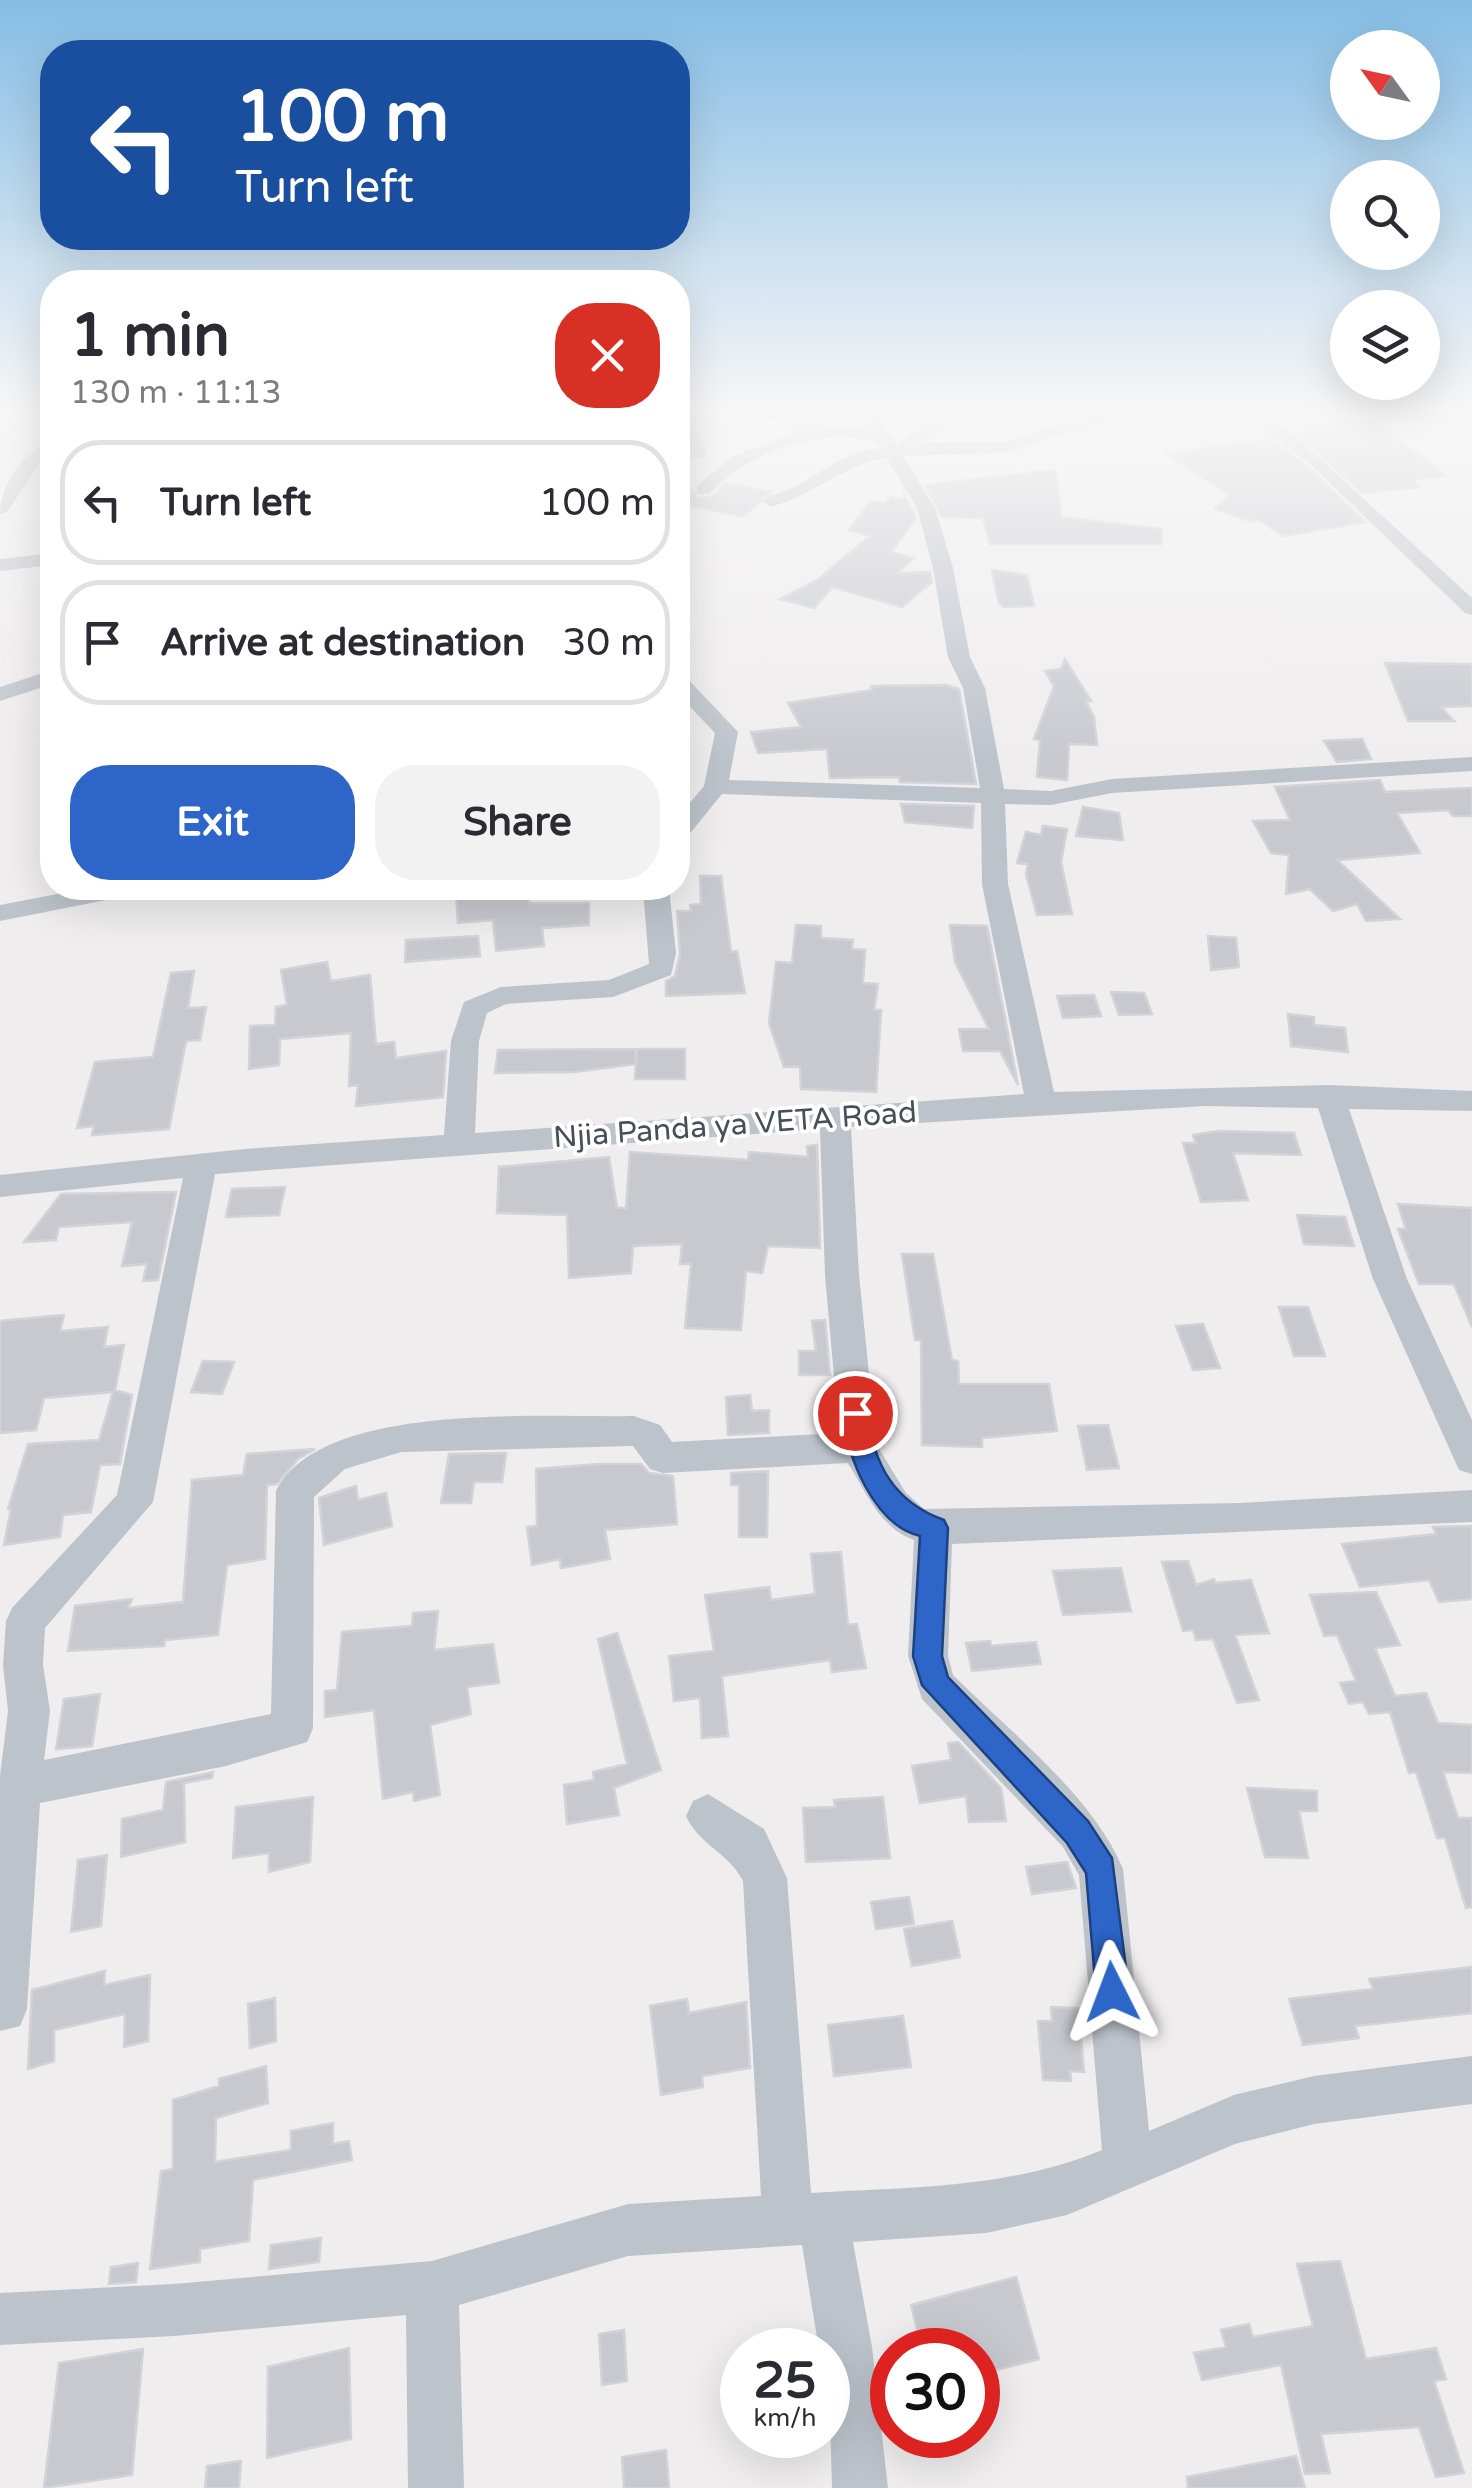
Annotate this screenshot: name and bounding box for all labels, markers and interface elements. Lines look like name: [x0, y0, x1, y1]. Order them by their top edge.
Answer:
north arrow: [1330, 30, 1440, 140]
map controls: [1330, 30, 1440, 400]
text: 100 m: [235, 76, 449, 160]
icon: left: [70, 80, 200, 210]
button: search: [1330, 160, 1440, 270]
text: Turn left: [235, 161, 414, 215]
button: layers: [1330, 290, 1440, 400]
text: 1 min: [70, 300, 230, 372]
button: close: [555, 303, 660, 408]
text: 130 m · 11:13: [70, 374, 282, 412]
icon: left: [75, 475, 130, 530]
text: Turn left: [160, 480, 311, 526]
text: 100 m: [539, 480, 655, 526]
icon: arrive: [75, 615, 130, 670]
text: Arrive at destination: [160, 620, 525, 666]
text: 30 m: [563, 620, 655, 666]
button: Exit: [70, 765, 355, 880]
button: Share: [375, 765, 660, 880]
street label: Njia Panda ya VETA Road: [552, 1094, 918, 1156]
pin: [813, 1371, 898, 1456]
icon: arrive: [828, 1386, 883, 1441]
position arrow: [1060, 1940, 1164, 2044]
speed limit sign: 30: [870, 2328, 1000, 2458]
text: 25: [754, 2351, 816, 2411]
text: km/h: [754, 2403, 816, 2433]

